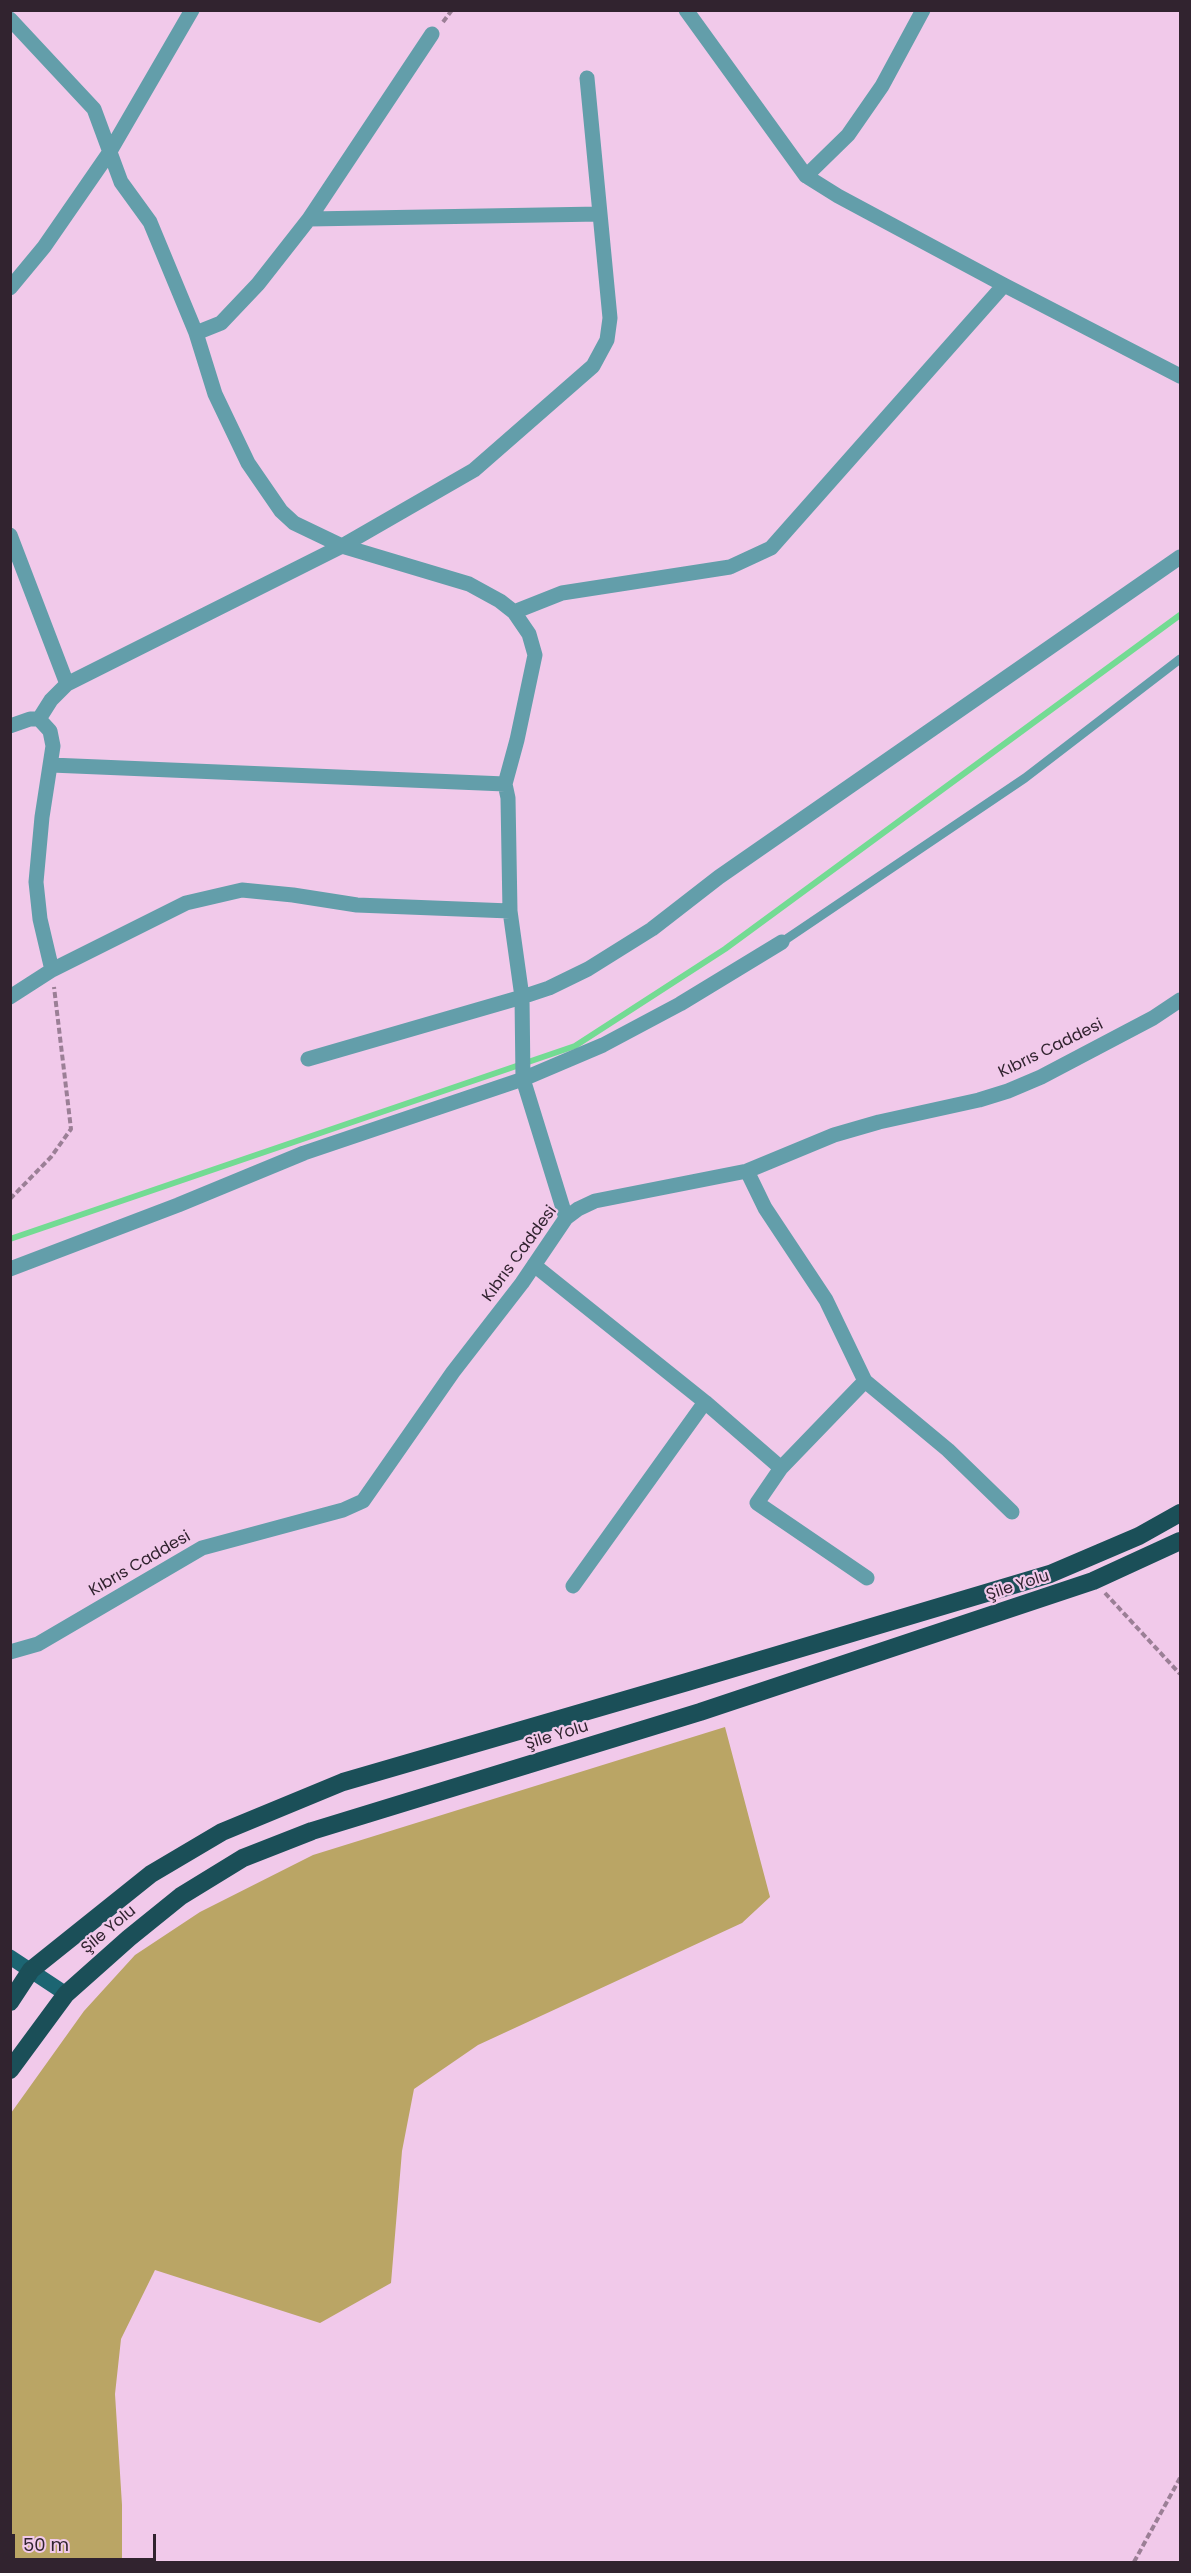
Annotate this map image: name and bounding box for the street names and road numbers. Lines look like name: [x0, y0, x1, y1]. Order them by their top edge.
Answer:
street label: Kıbrıs Caddesi: [996, 1015, 1106, 1083]
street label: Kıbrıs Caddesi: [479, 1202, 561, 1306]
street label: Kıbrıs Caddesi: [86, 1527, 194, 1601]
street label: Şile Yolu: [984, 1567, 1052, 1605]
street label: Şile Yolu: [523, 1717, 591, 1755]
street label: Şile Yolu: [78, 1902, 140, 1958]

